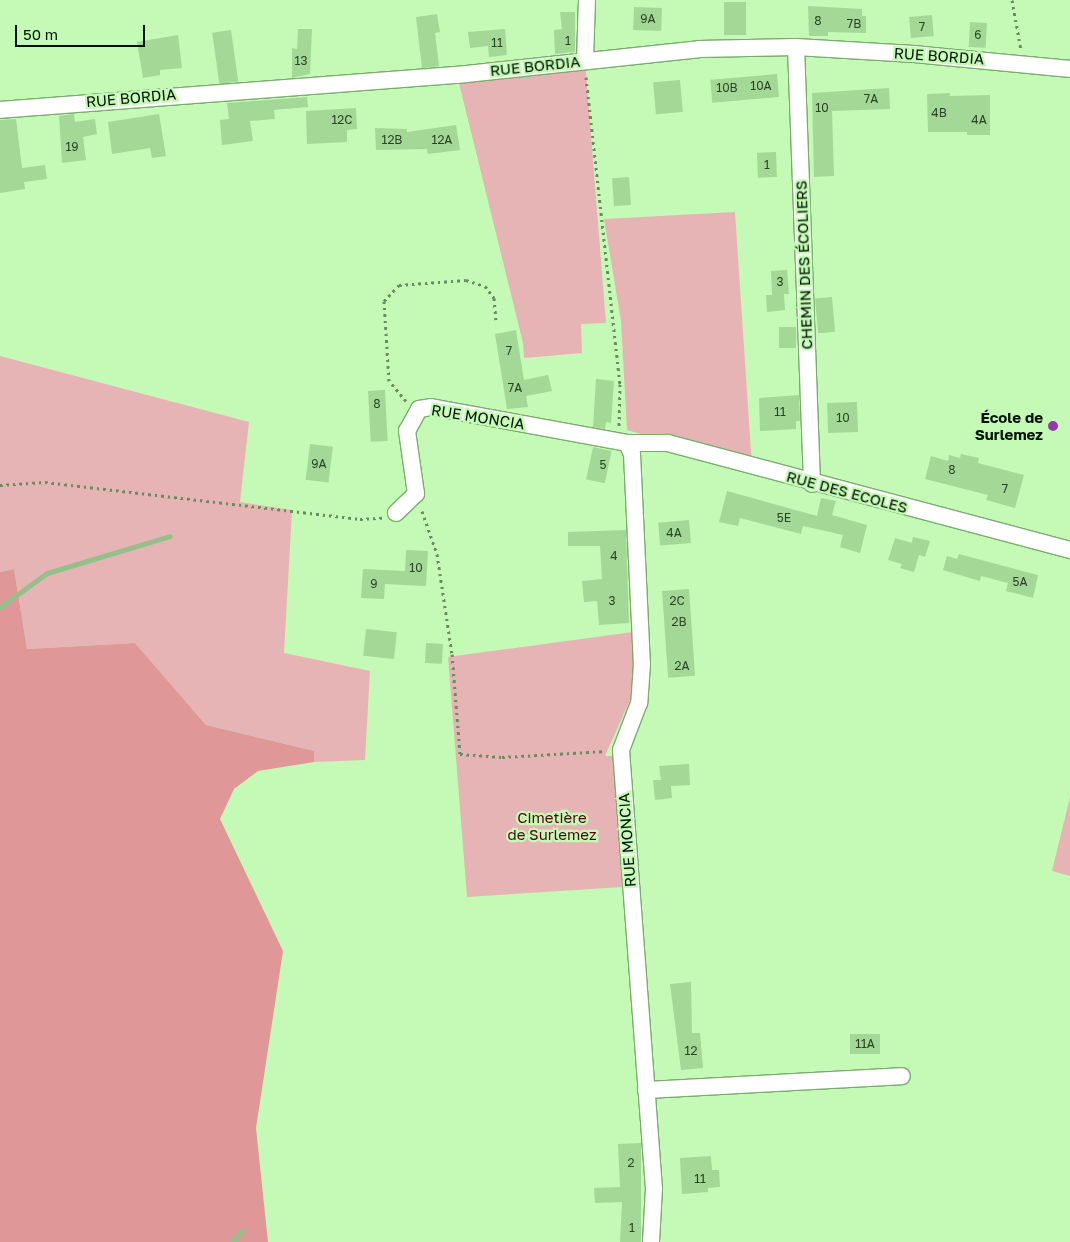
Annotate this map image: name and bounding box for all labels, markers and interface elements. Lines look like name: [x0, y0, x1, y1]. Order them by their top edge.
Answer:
house number: 9A: [640, 12, 656, 26]
house number: 8: [814, 14, 822, 28]
scale bar: [18, 15, 148, 47]
house number: 7B: [847, 17, 861, 31]
house number: 7: [919, 20, 925, 34]
text: 50 m: [23, 25, 58, 43]
house number: 6: [974, 28, 982, 42]
house number: 1: [565, 34, 571, 48]
house number: 11: [491, 36, 503, 50]
street label: RUE BORDIA: [893, 44, 985, 68]
street label: RUE BORDIA: [489, 52, 581, 80]
house number: 13: [295, 54, 307, 68]
house number: 10A: [750, 79, 772, 93]
house number: 10B: [716, 81, 738, 95]
street label: RUE BORDIA: [85, 85, 177, 111]
house number: 7A: [864, 92, 878, 106]
house number: 10: [815, 101, 829, 115]
house number: 4B: [931, 106, 947, 120]
house number: 12C: [332, 113, 352, 127]
house number: 4A: [971, 113, 987, 127]
house number: 12B: [382, 133, 402, 147]
house number: 12A: [432, 133, 452, 147]
house number: 19: [65, 140, 79, 154]
house number: 1: [764, 158, 770, 172]
street label: CHEMIN DES ÉCOLIERS: [792, 180, 816, 350]
house number: 3: [776, 275, 784, 289]
house number: 7: [506, 344, 512, 358]
house number: 7A: [508, 381, 522, 395]
house number: 8: [373, 397, 381, 411]
street label: RUE MONCIA: [430, 401, 526, 433]
house number: 11: [774, 405, 786, 419]
place label: École de Surlemez: [975, 408, 1043, 443]
house number: 10: [836, 411, 850, 425]
marker: École de Surlemez: [1047, 420, 1059, 432]
house number: 9A: [311, 457, 327, 471]
house number: 5: [600, 458, 606, 472]
house number: 8: [948, 463, 956, 477]
street label: RUE DES ECOLES: [785, 467, 909, 517]
house number: 7: [1002, 482, 1008, 496]
house number: 5E: [777, 511, 791, 525]
house number: 4A: [666, 526, 682, 540]
house number: 4: [610, 549, 618, 563]
house number: 10: [409, 561, 423, 575]
house number: 5A: [1013, 575, 1027, 589]
house number: 9: [370, 577, 378, 591]
house number: 3: [608, 594, 616, 608]
house number: 2C: [669, 594, 685, 608]
house number: 2B: [672, 615, 686, 629]
house number: 2A: [675, 659, 689, 673]
street label: RUE MONCIA: [615, 792, 639, 888]
park label: Cimetière de Surlemez: [507, 808, 597, 843]
house number: 11A: [855, 1037, 875, 1051]
house number: 12: [685, 1044, 697, 1058]
house number: 2: [628, 1156, 634, 1170]
house number: 11: [694, 1172, 706, 1186]
house number: 1: [629, 1221, 635, 1235]

